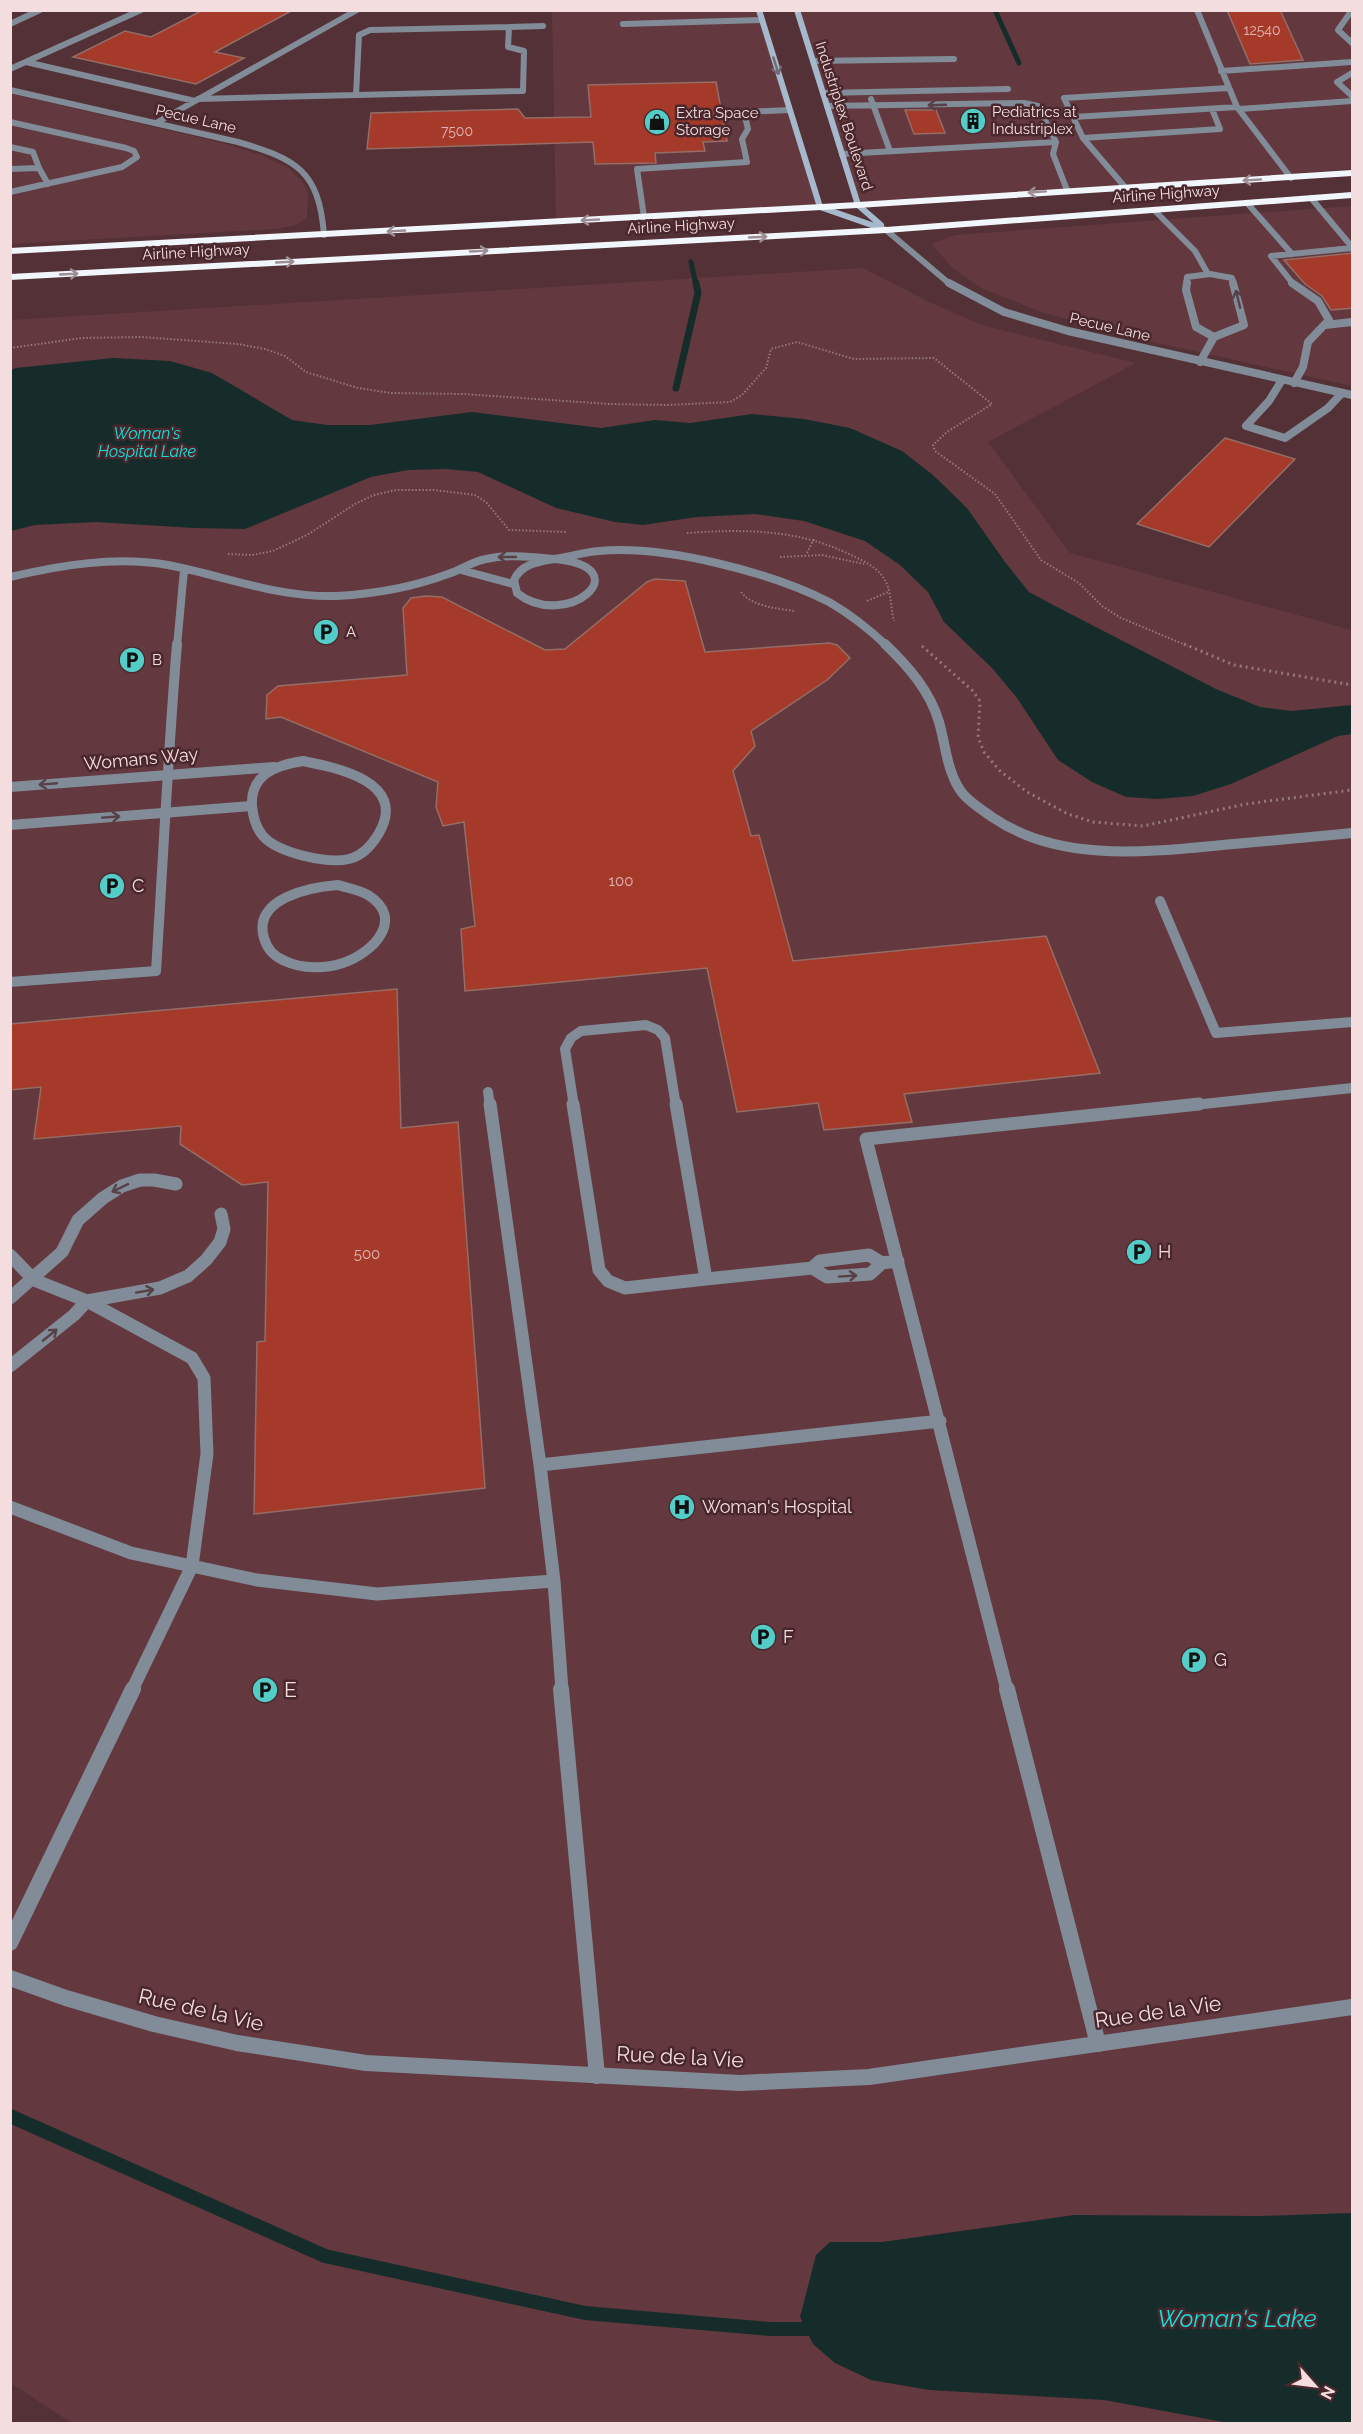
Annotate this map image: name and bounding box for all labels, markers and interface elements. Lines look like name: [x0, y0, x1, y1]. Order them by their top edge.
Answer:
house number: 12540: [1243, 22, 1281, 38]
street label: Industriplex Boulevard: [811, 39, 877, 193]
one-way arrow: [771, 56, 782, 75]
one-way arrow: [927, 99, 947, 110]
street label: Pecue Lane: [154, 101, 238, 137]
place label: Pediatrics at Industriplex: [992, 103, 1077, 138]
place label: Extra Space Storage: [676, 104, 759, 139]
building icon: Pediatrics at Industriplex: [958, 106, 988, 136]
shop icon: Extra Space Storage: [642, 107, 672, 137]
house number: 7500: [441, 123, 473, 139]
one-way arrow: [1243, 174, 1263, 185]
street label: Airline Highway: [1112, 181, 1220, 207]
one-way arrow: [1027, 187, 1047, 198]
street label: Airline Highway: [627, 214, 735, 238]
one-way arrow: [581, 215, 601, 226]
one-way arrow: [386, 226, 406, 237]
one-way arrow: [747, 231, 767, 242]
street label: Airline Highway: [142, 240, 250, 264]
one-way arrow: [469, 246, 489, 257]
one-way arrow: [274, 256, 294, 267]
one-way arrow: [58, 268, 78, 279]
one-way arrow: [1231, 290, 1243, 309]
street label: Pecue Lane: [1068, 309, 1152, 345]
water label: Woman's Hospital Lake: [98, 424, 197, 461]
one-way arrow: [498, 551, 518, 563]
parking icon: A: [311, 617, 341, 647]
place label: A: [346, 623, 356, 641]
parking icon: B: [117, 645, 147, 675]
place label: B: [152, 651, 162, 669]
street label: Womans Way: [83, 743, 199, 774]
one-way arrow: [39, 778, 59, 789]
one-way arrow: [100, 812, 120, 823]
parking icon: C: [97, 871, 127, 901]
house number: 100: [609, 872, 633, 890]
place label: C: [132, 875, 144, 896]
one-way arrow: [112, 1183, 130, 1194]
parking icon: H: [1124, 1237, 1154, 1267]
place label: H: [1158, 1241, 1171, 1262]
house number: 500: [354, 1245, 380, 1263]
one-way arrow: [837, 1270, 857, 1281]
one-way arrow: [134, 1285, 154, 1296]
one-way arrow: [42, 1328, 58, 1341]
hospital icon: Woman's Hospital: [667, 1492, 697, 1522]
place label: Woman's Hospital: [702, 1496, 852, 1517]
parking icon: F: [748, 1622, 778, 1652]
place label: F: [783, 1626, 794, 1647]
parking icon: G: [1179, 1645, 1209, 1675]
place label: G: [1214, 1649, 1227, 1670]
parking icon: E: [250, 1675, 280, 1705]
place label: E: [284, 1677, 297, 1702]
street label: Rue de la Vie: [136, 1983, 266, 2036]
street label: Rue de la Vie: [1093, 1990, 1223, 2033]
street label: Rue de la Vie: [616, 2041, 744, 2072]
water label: Woman's Lake: [1157, 2304, 1317, 2333]
north arrow: [1285, 2356, 1345, 2416]
text: N: [1317, 2383, 1339, 2403]

